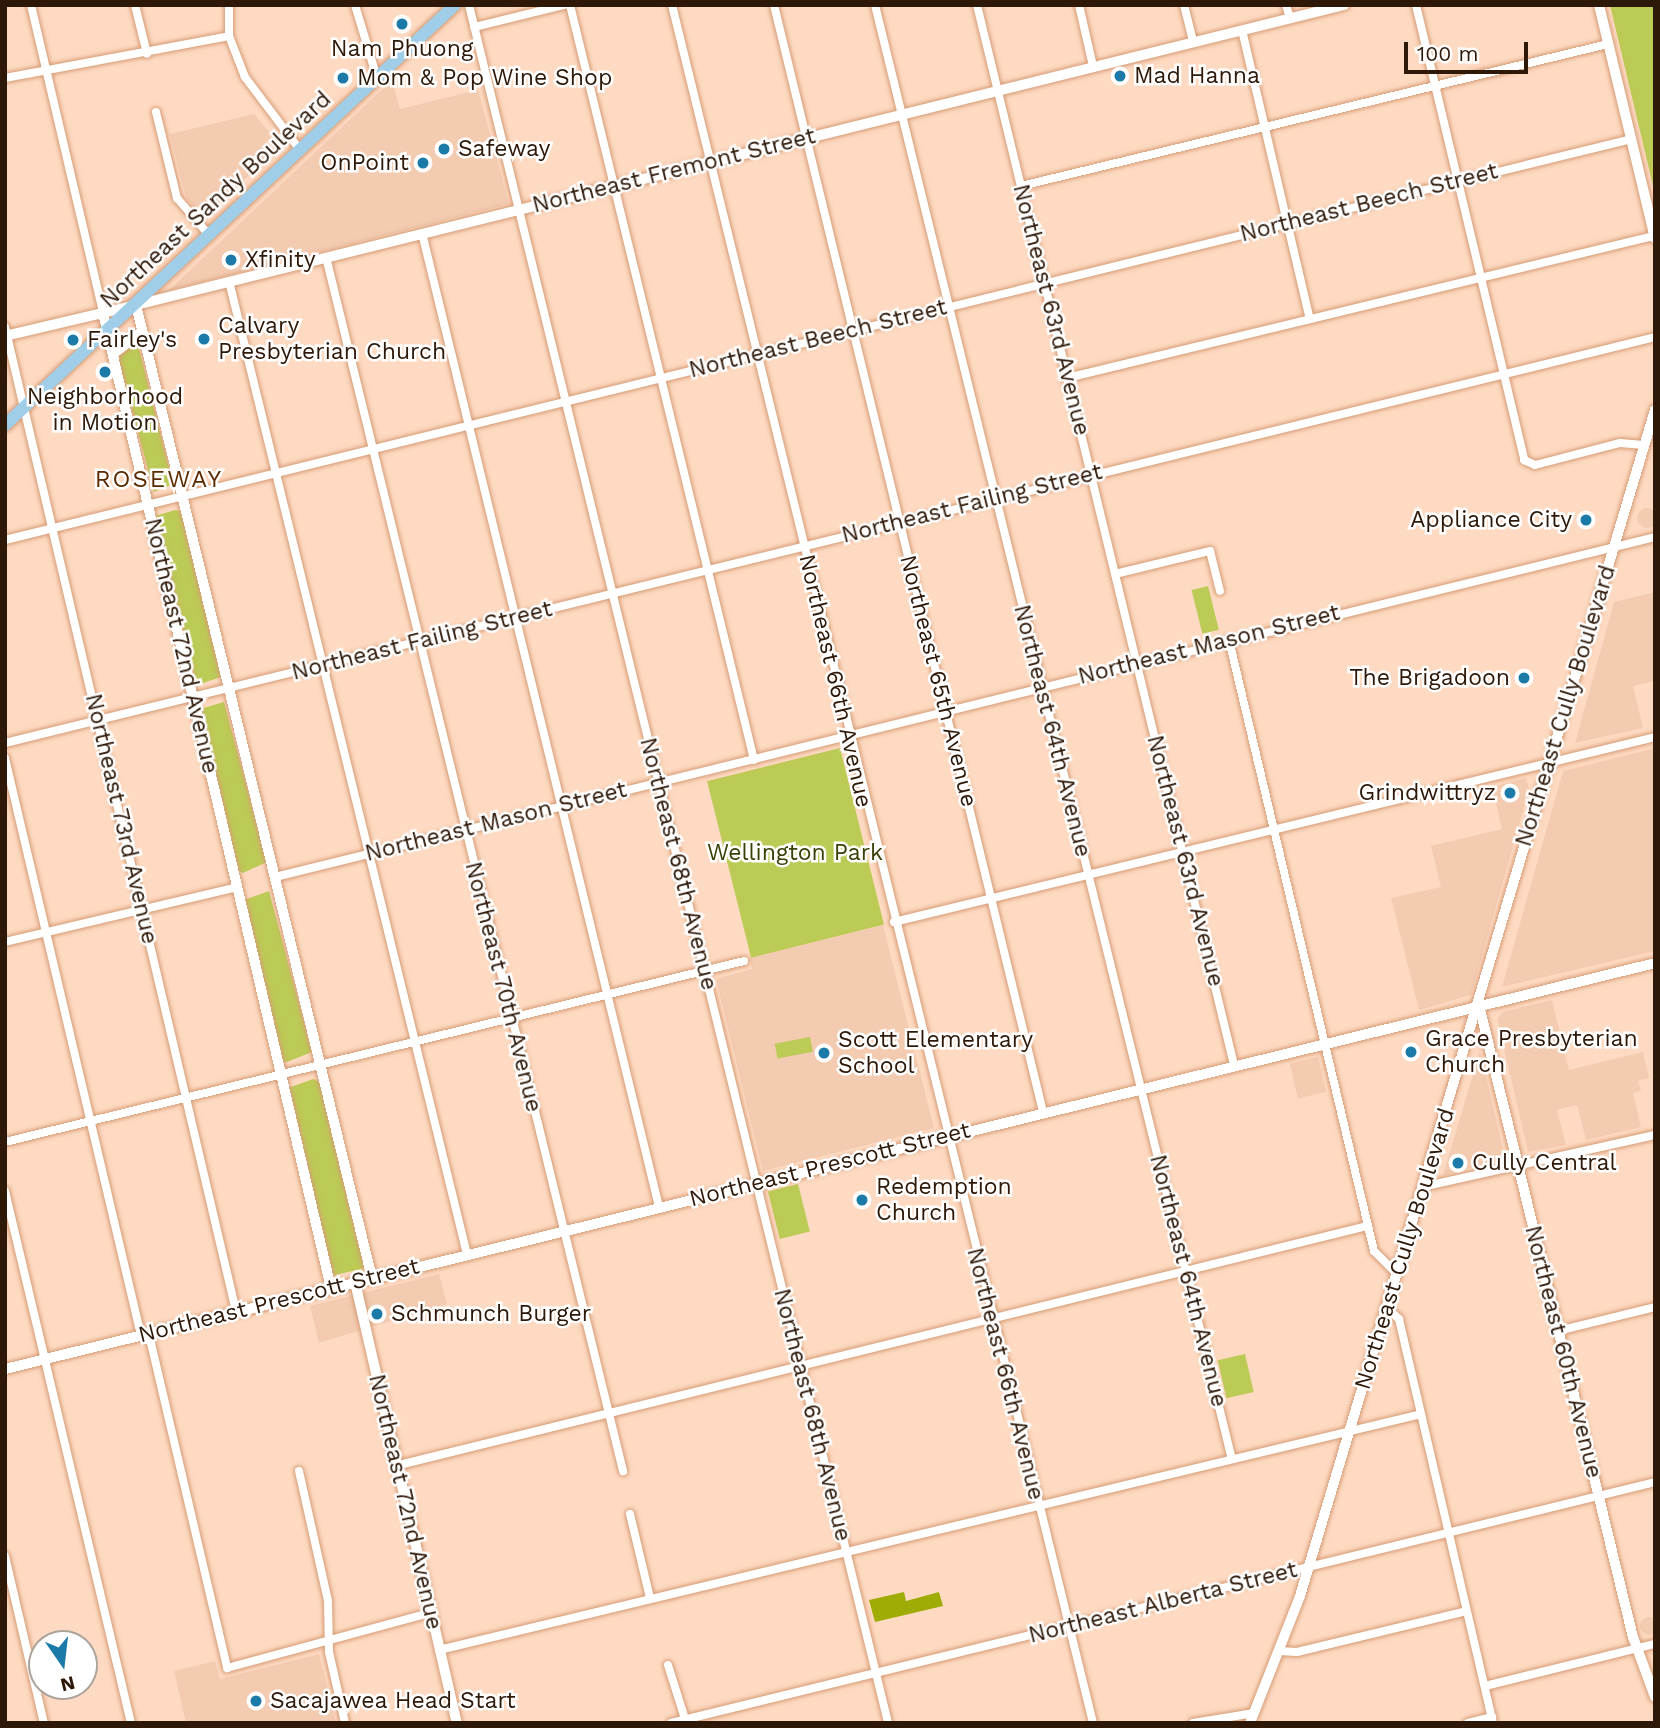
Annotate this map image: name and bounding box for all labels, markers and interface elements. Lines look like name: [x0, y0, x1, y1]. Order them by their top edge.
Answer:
marker: Nam Phuong: [394, 16, 410, 32]
scale bar: [1408, 28, 1532, 72]
place label: Nam Phuong: [331, 35, 473, 63]
text: 100 m: [1417, 41, 1479, 66]
place label: Mad Hanna: [1134, 62, 1260, 90]
place label: Mom & Pop Wine Shop: [357, 64, 613, 92]
marker: Mad Hanna: [1112, 68, 1128, 84]
marker: Mom & Pop Wine Shop: [335, 70, 351, 86]
street label: Northeast Sandy Boulevard: [95, 86, 337, 314]
street label: Northeast Fremont Street: [530, 122, 818, 220]
place label: Safeway: [458, 135, 550, 163]
marker: Safeway: [436, 141, 452, 157]
place label: OnPoint: [320, 149, 409, 177]
marker: OnPoint: [415, 155, 431, 171]
street label: Northeast Beech Street: [1237, 158, 1501, 248]
street label: Northeast 63rd Avenue: [1006, 181, 1096, 439]
place label: Xfinity: [245, 246, 315, 274]
marker: Xfinity: [223, 252, 239, 268]
street label: Northeast Beech Street: [686, 294, 950, 384]
place label: Calvary Presbyterian Church: [218, 312, 446, 366]
place label: Fairley's: [87, 326, 177, 354]
marker: Calvary Presbyterian Church: [196, 331, 212, 347]
marker: Fairley's: [65, 332, 81, 348]
marker: Neighborhood in Motion: [97, 364, 113, 380]
place label: Neighborhood in Motion: [27, 383, 183, 437]
street label: Northeast Failing Street: [839, 458, 1105, 550]
district label: ROSEWAY: [96, 466, 222, 494]
place label: Appliance City: [1410, 506, 1572, 534]
marker: Appliance City: [1578, 512, 1594, 528]
street label: Northeast 72nd Avenue: [138, 515, 224, 777]
street label: Northeast 66th Avenue: [792, 551, 878, 811]
street label: Northeast 65th Avenue: [893, 552, 983, 810]
street label: Northeast Cully Boulevard: [1510, 562, 1622, 850]
street label: Northeast Failing Street: [289, 595, 555, 687]
street label: Northeast Mason Street: [1075, 599, 1343, 691]
street label: Northeast 64th Avenue: [1007, 601, 1097, 861]
place label: The Brigadoon: [1349, 664, 1510, 692]
marker: The Brigadoon: [1516, 670, 1532, 686]
street label: Northeast 73rd Avenue: [79, 690, 163, 948]
street label: Northeast 63rd Avenue: [1140, 732, 1230, 990]
street label: Northeast 68th Avenue: [633, 734, 723, 994]
street label: Northeast Mason Street: [362, 776, 630, 868]
place label: Grindwittryz: [1359, 779, 1496, 807]
marker: Grindwittryz: [1502, 785, 1518, 801]
park label: Wellington Park: [707, 839, 883, 867]
street label: Northeast 70th Avenue: [458, 858, 548, 1116]
place label: Grace Presbyterian Church: [1425, 1025, 1638, 1079]
place label: Scott Elementary School: [838, 1026, 1033, 1080]
marker: Grace Presbyterian Church: [1403, 1044, 1419, 1060]
marker: Scott Elementary School: [816, 1045, 832, 1061]
street label: Northeast Cully Boulevard: [1349, 1105, 1461, 1393]
street label: Northeast Prescott Street: [687, 1117, 973, 1213]
place label: Cully Central: [1472, 1149, 1617, 1177]
street label: Northeast 64th Avenue: [1143, 1151, 1233, 1411]
marker: Cully Central: [1450, 1155, 1466, 1171]
place label: Redemption Church: [876, 1173, 1012, 1227]
marker: Redemption Church: [854, 1192, 870, 1208]
street label: Northeast 60th Avenue: [1518, 1222, 1608, 1482]
street label: Northeast 66th Avenue: [960, 1245, 1050, 1503]
street label: Northeast Prescott Street: [136, 1253, 422, 1349]
street label: Northeast 68th Avenue: [767, 1285, 857, 1545]
place label: Schmunch Burger: [391, 1300, 591, 1328]
marker: Schmunch Burger: [369, 1306, 385, 1322]
street label: Northeast 72nd Avenue: [362, 1371, 448, 1633]
street label: Northeast Alberta Street: [1025, 1556, 1301, 1650]
north arrow: [28, 1630, 98, 1700]
text: N: [58, 1671, 77, 1697]
place label: Sacajawea Head Start: [270, 1687, 516, 1715]
marker: Sacajawea Head Start: [248, 1693, 264, 1709]

